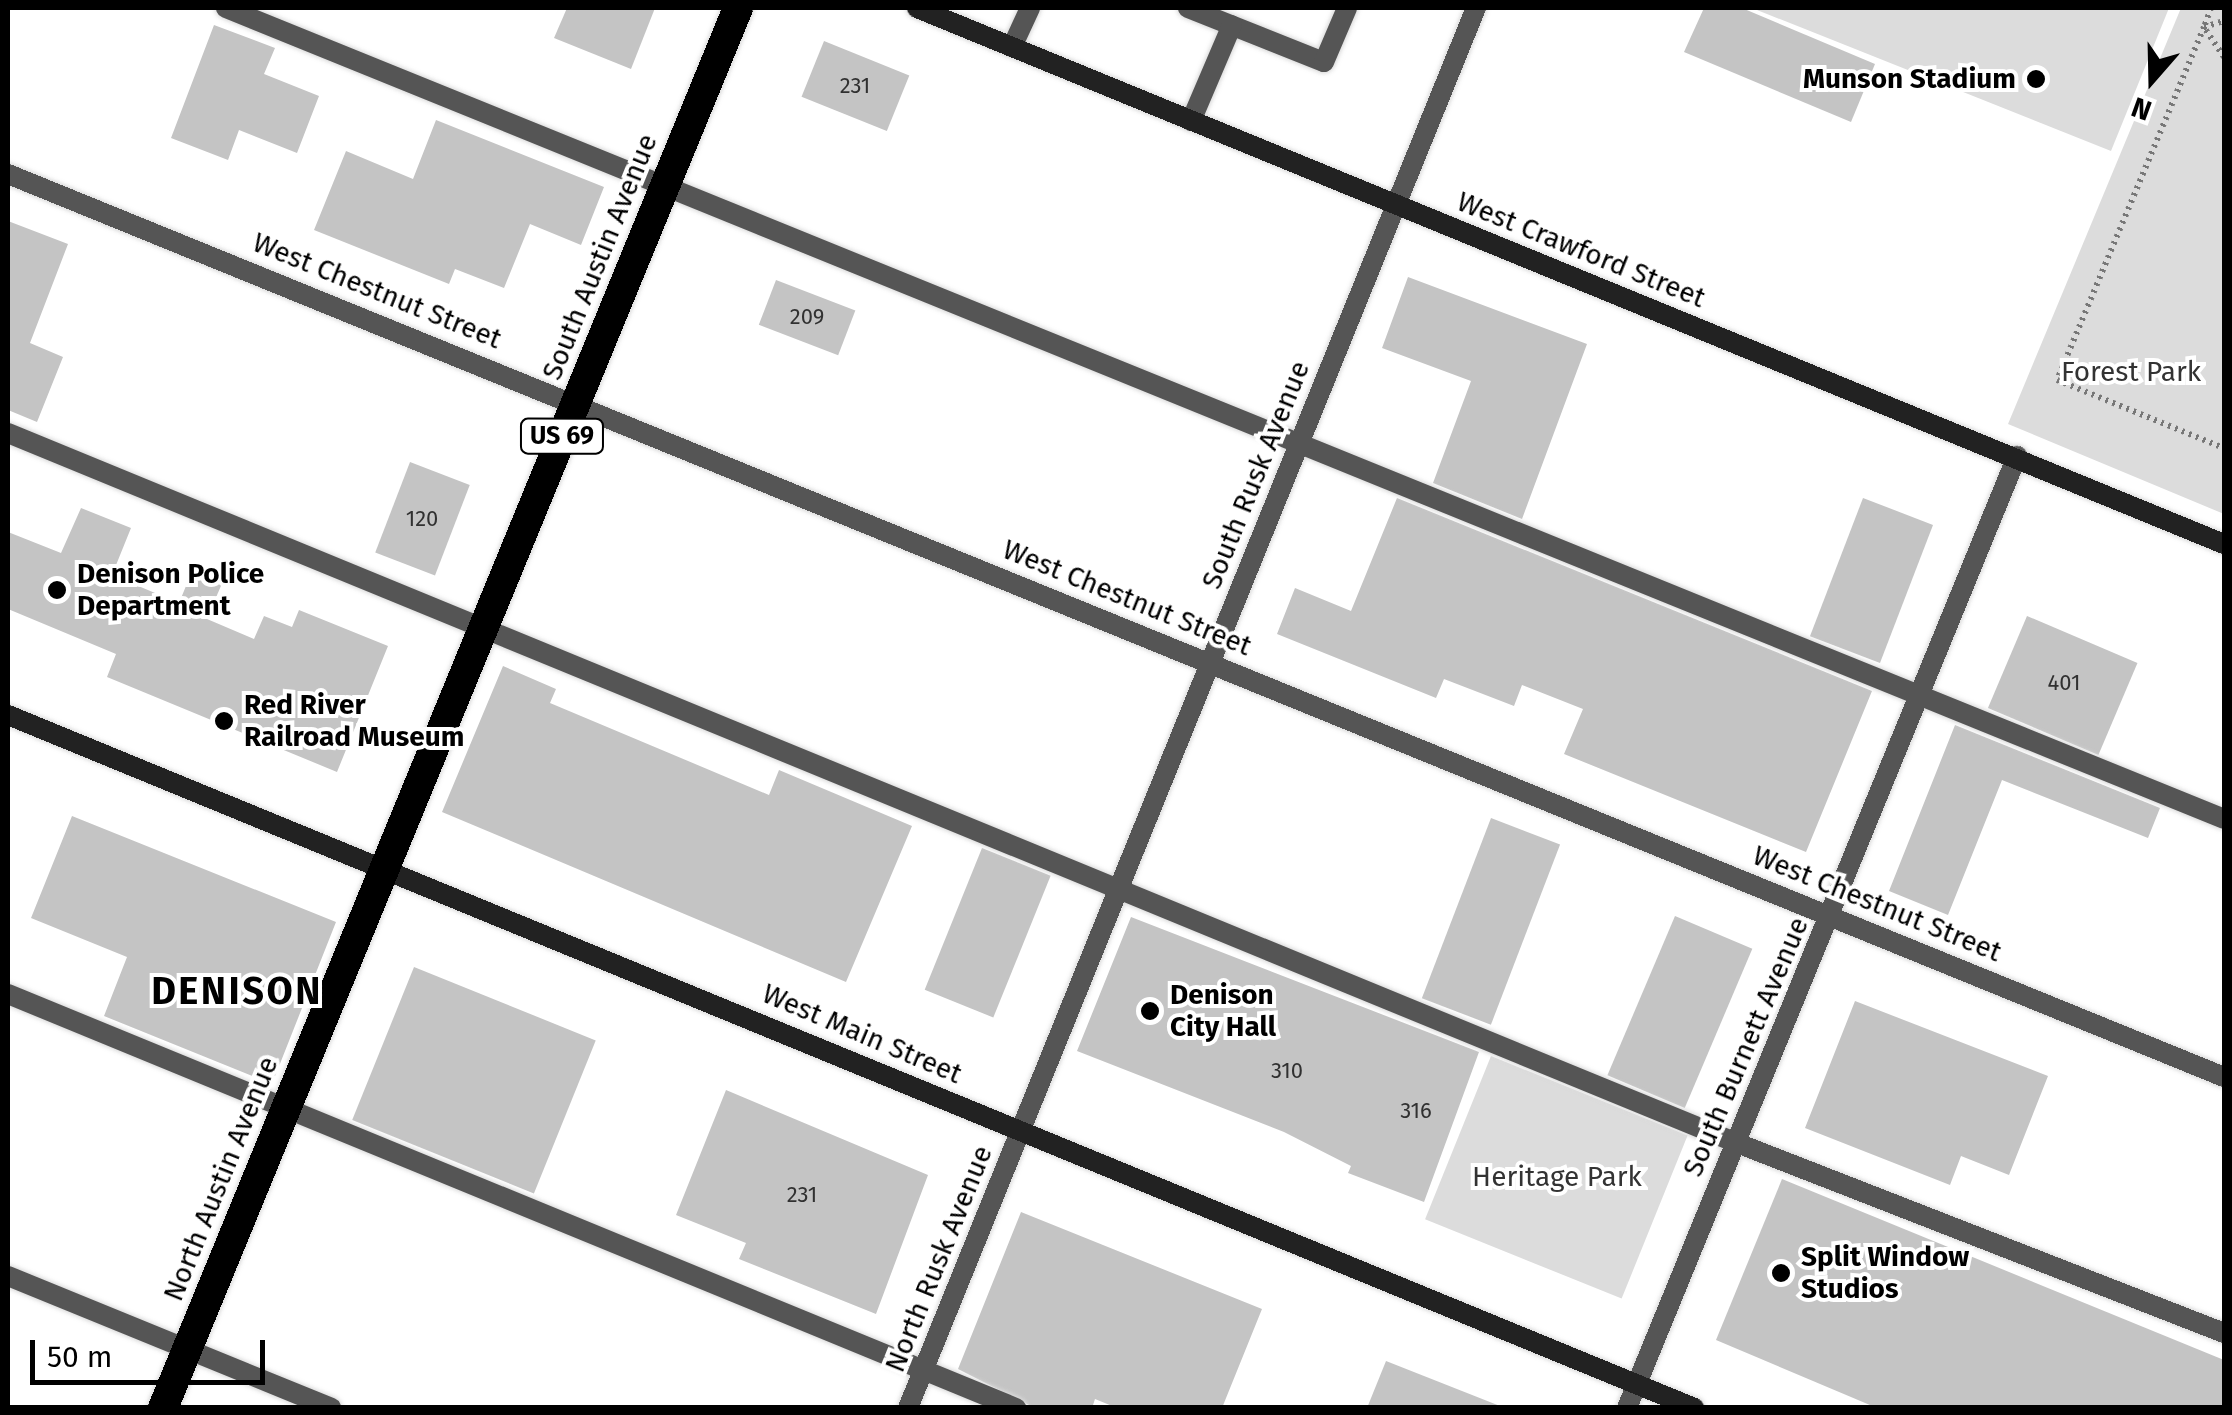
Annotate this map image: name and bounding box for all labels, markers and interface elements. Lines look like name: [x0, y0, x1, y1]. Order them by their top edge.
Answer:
north arrow: [2102, 30, 2202, 130]
place label: Munson Stadium: [1803, 62, 2016, 96]
marker: Munson Stadium: [2025, 68, 2047, 90]
house number: 231: [840, 73, 870, 99]
text: N: [2127, 90, 2156, 127]
street label: South Austin Avenue: [535, 129, 665, 385]
street label: West Crawford Street: [1452, 185, 1710, 315]
street label: West Chestnut Street: [248, 226, 506, 356]
house number: 209: [790, 304, 824, 330]
park label: Forest Park: [2061, 355, 2201, 389]
street label: South Rusk Avenue: [1195, 356, 1317, 594]
road number: US 69: [520, 416, 604, 456]
house number: 120: [406, 506, 438, 532]
street label: West Chestnut Street: [998, 533, 1256, 663]
place label: Denison Police Department: [77, 557, 264, 623]
marker: Denison Police Department: [46, 579, 68, 601]
house number: 401: [2048, 670, 2080, 696]
place label: Red River Railroad Museum: [244, 688, 464, 754]
marker: Red River Railroad Museum: [213, 710, 235, 732]
street label: West Chestnut Street: [1748, 839, 2006, 969]
street label: South Burnett Avenue: [1676, 912, 1816, 1182]
district label: DENISON: [151, 969, 323, 1015]
street label: West Main Street: [757, 977, 967, 1091]
place label: Denison City Hall: [1170, 978, 1276, 1044]
marker: Denison City Hall: [1139, 1000, 1161, 1022]
street label: North Austin Avenue: [157, 1052, 285, 1306]
house number: 310: [1271, 1058, 1303, 1084]
house number: 316: [1400, 1098, 1432, 1124]
street label: North Rusk Avenue: [878, 1141, 1000, 1377]
park label: Heritage Park: [1472, 1160, 1642, 1194]
house number: 231: [787, 1182, 817, 1208]
place label: Split Window Studios: [1801, 1240, 1969, 1306]
marker: Split Window Studios: [1770, 1262, 1792, 1284]
scale bar: [35, 1320, 270, 1382]
text: 50 m: [47, 1339, 112, 1375]

